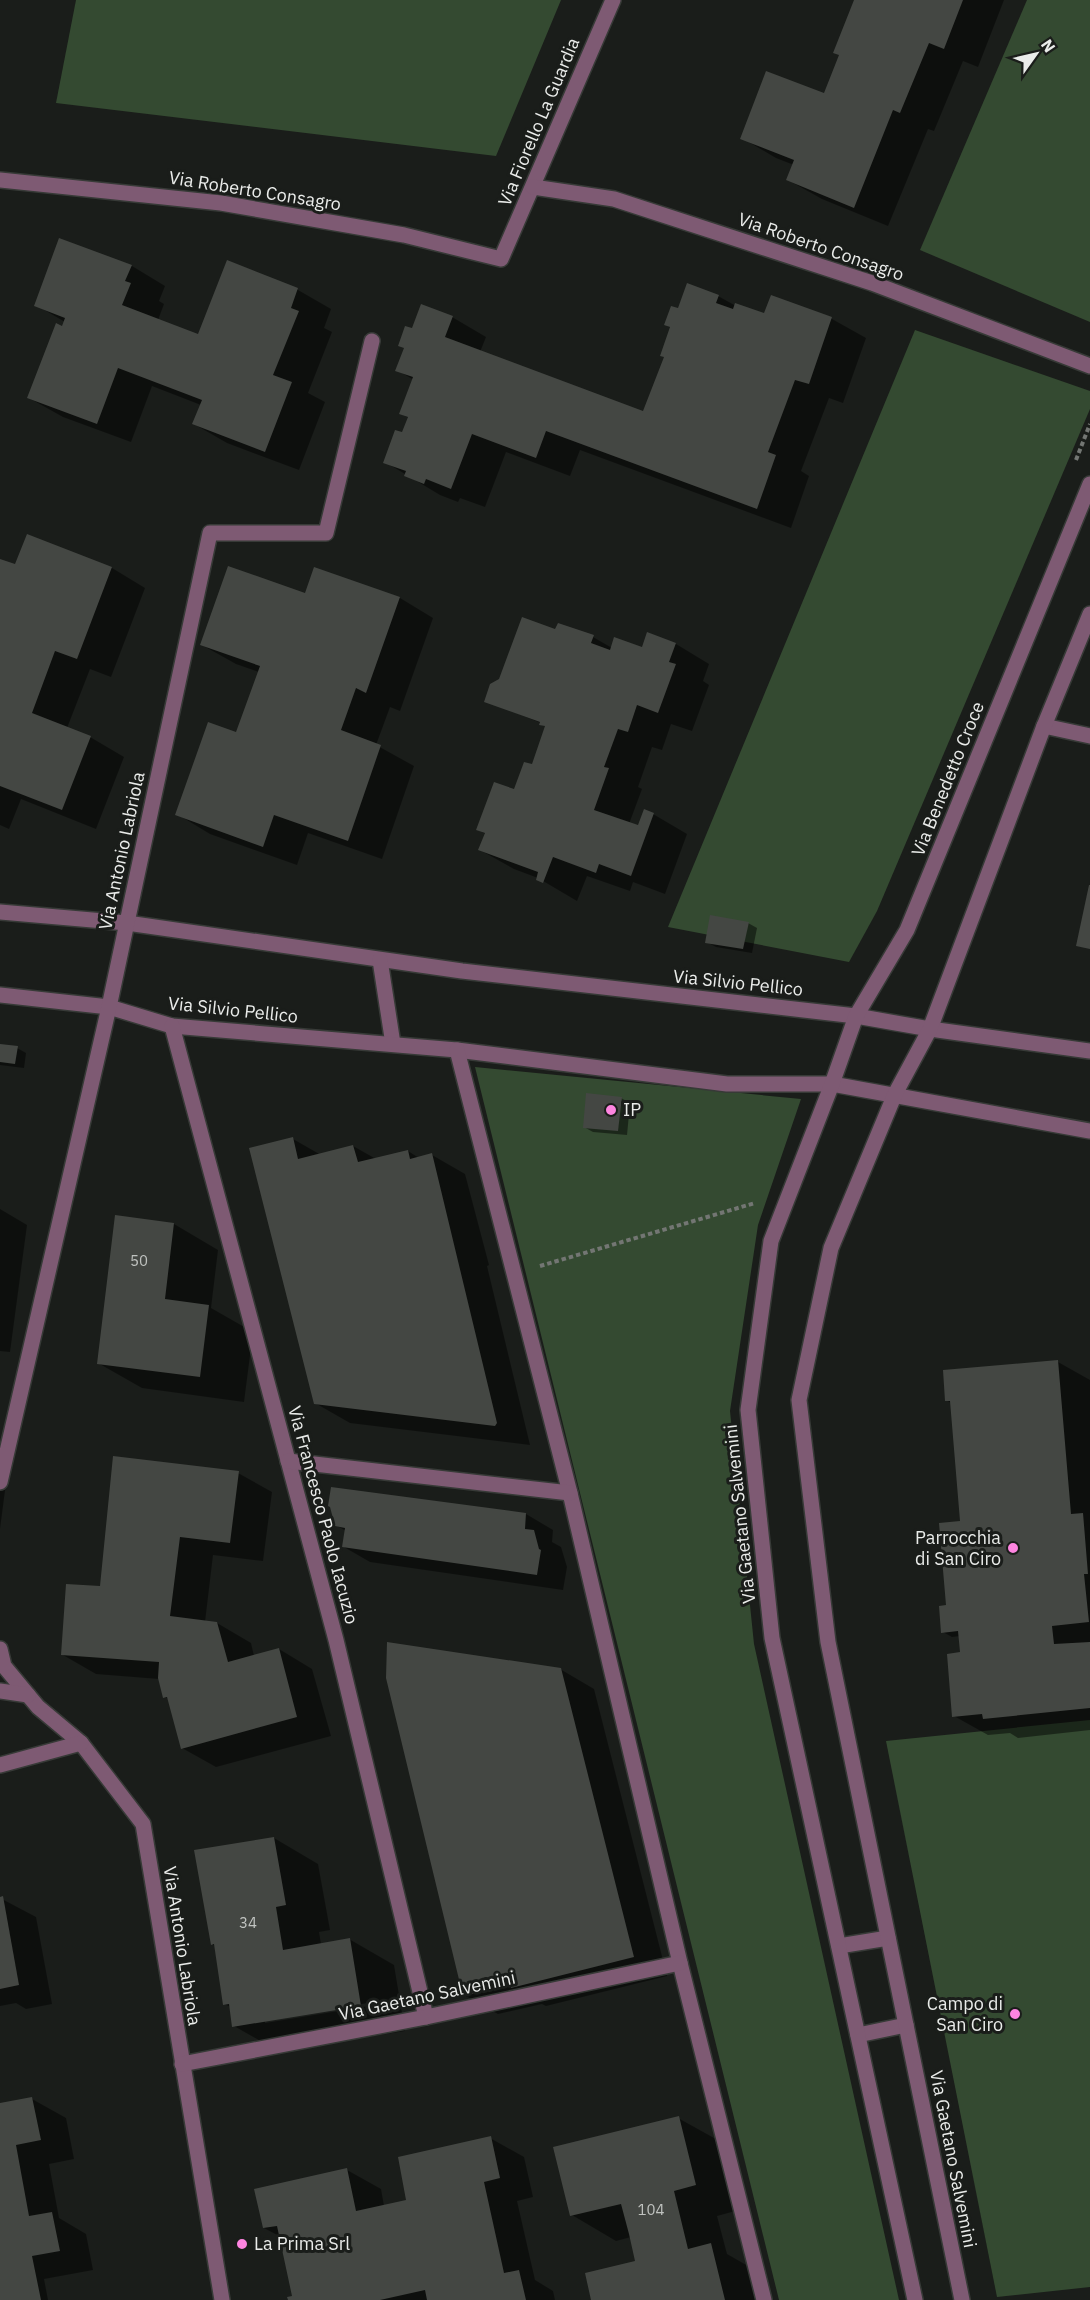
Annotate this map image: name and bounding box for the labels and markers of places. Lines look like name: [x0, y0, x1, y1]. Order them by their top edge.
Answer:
place label: IP: [623, 1098, 641, 1121]
marker: IP: [604, 1103, 618, 1117]
place label: Parrocchia di San Ciro: [915, 1526, 1001, 1570]
marker: Parrocchia di San Ciro: [1006, 1541, 1020, 1555]
place label: Campo di San Ciro: [927, 1992, 1003, 2036]
marker: Campo di San Ciro: [1008, 2007, 1022, 2021]
place label: La Prima Srl: [254, 2232, 350, 2255]
marker: La Prima Srl: [235, 2237, 249, 2251]

